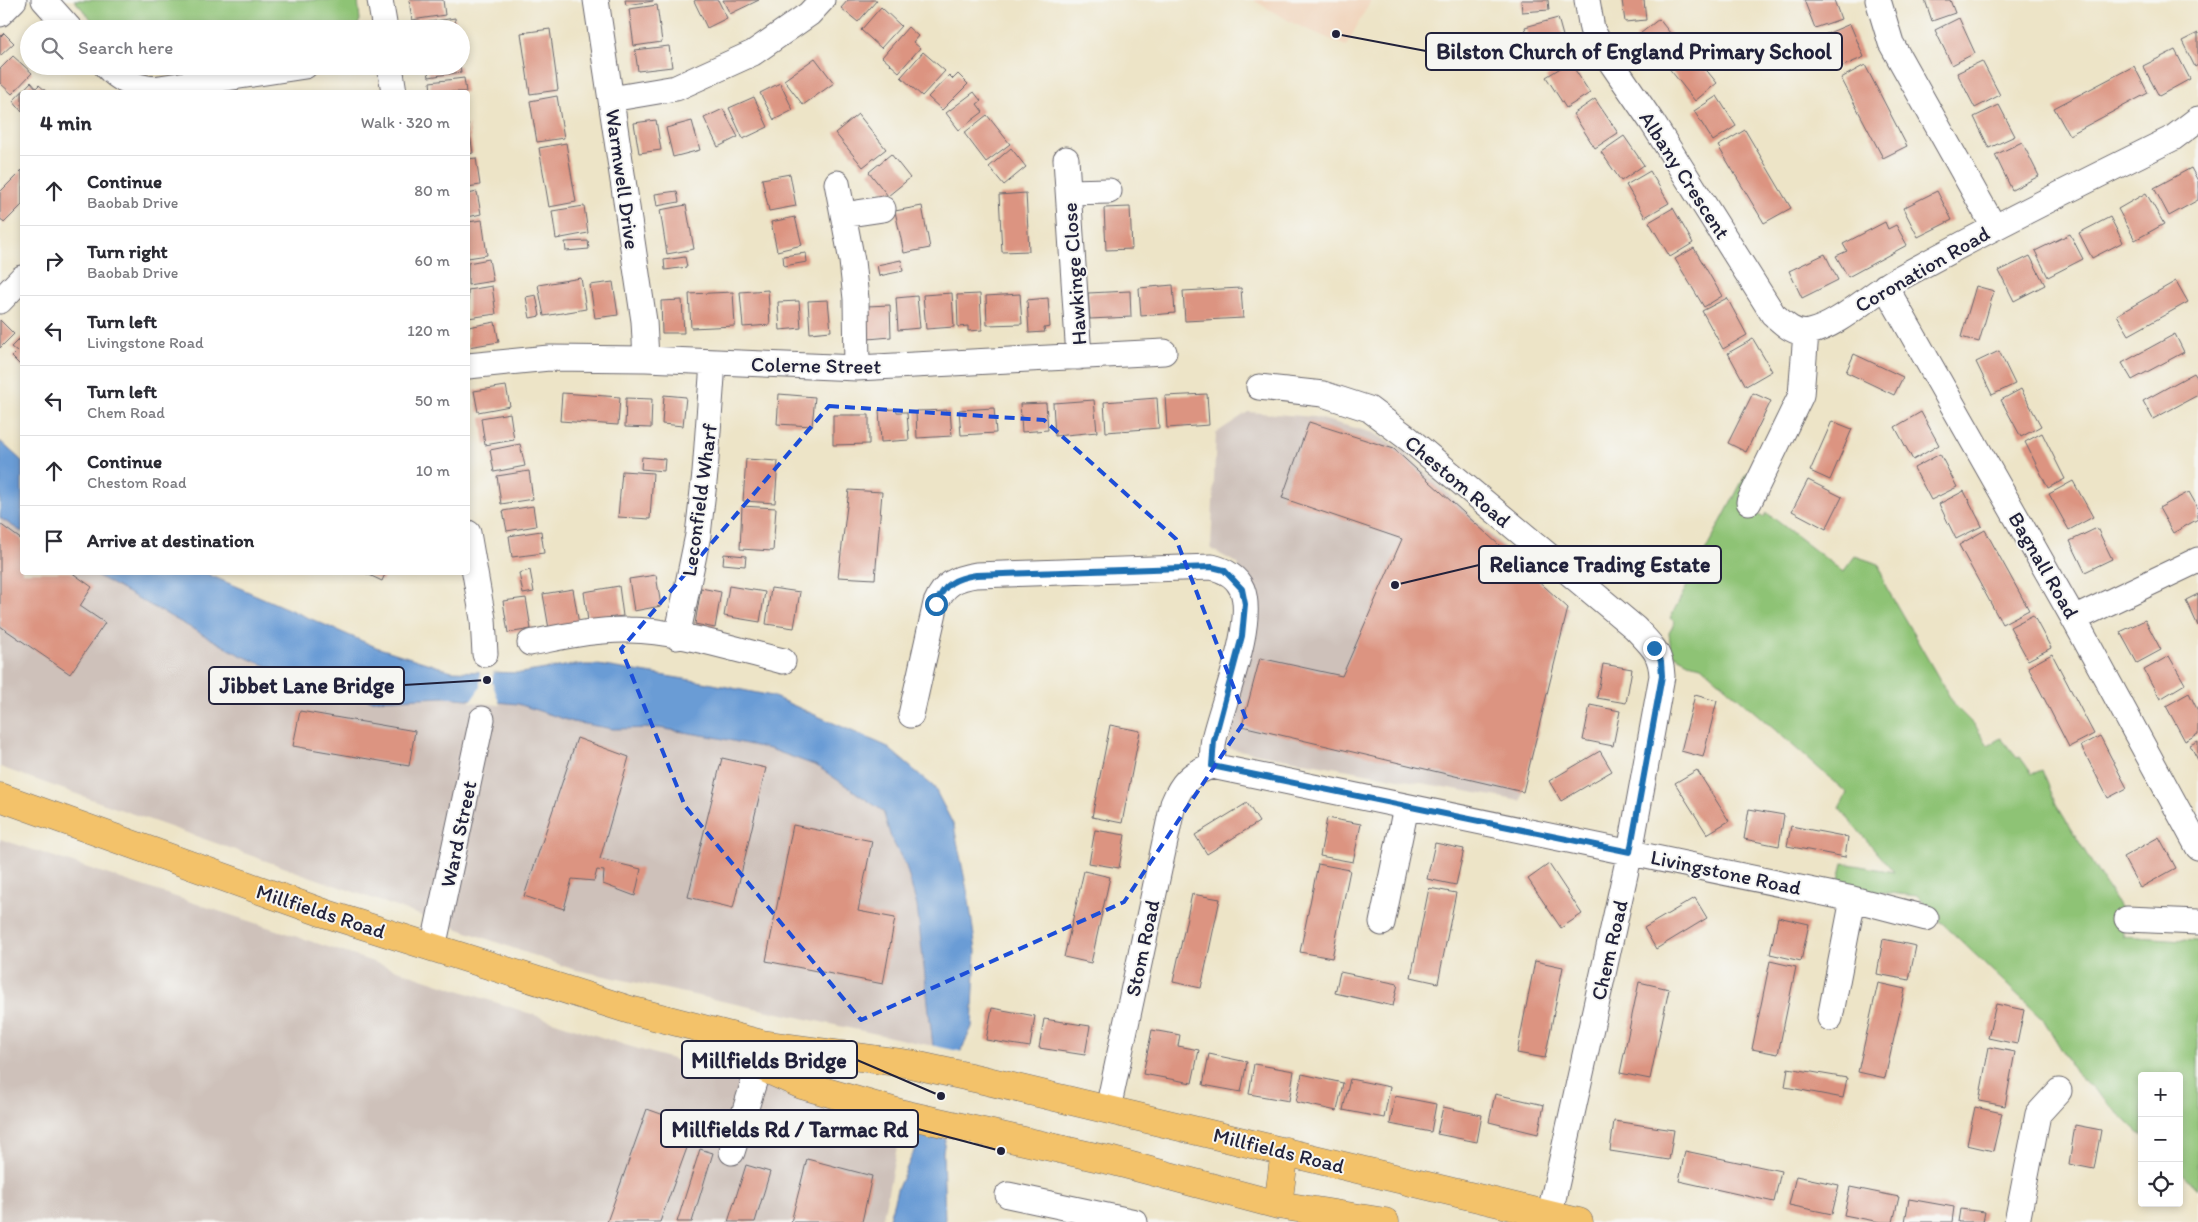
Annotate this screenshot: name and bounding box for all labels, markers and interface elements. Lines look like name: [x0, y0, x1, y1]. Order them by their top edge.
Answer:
search box: [20, 20, 470, 75]
callout: Bilston Church of England Primary School: [1426, 33, 1842, 70]
icon: search: [38, 34, 66, 62]
text: Search here: [78, 36, 173, 59]
text: Bilston Church of England Primary School: [1436, 38, 1833, 65]
street label: Albany Crescent: [1634, 106, 1736, 244]
street label: Warmwell Drive: [601, 107, 645, 251]
text: 4 min: [40, 110, 92, 135]
text: Walk · 320 m: [361, 113, 450, 132]
text: Continue: [87, 170, 162, 193]
icon: ahead: [40, 177, 68, 205]
text: 80 m: [414, 181, 450, 200]
text: Baobab Drive: [87, 193, 178, 212]
street label: Hawkinge Close: [1057, 202, 1091, 346]
street label: Coronation Road: [1850, 220, 1994, 318]
text: Turn right: [87, 240, 168, 263]
icon: right: [40, 247, 68, 275]
text: 60 m: [415, 251, 450, 270]
text: Baobab Drive: [87, 263, 178, 282]
text: Turn left: [87, 310, 157, 333]
icon: left: [40, 317, 68, 345]
text: 120 m: [407, 321, 450, 340]
text: Livingstone Road: [87, 333, 204, 352]
street label: Colerne Street: [751, 351, 881, 379]
text: Turn left: [87, 380, 157, 403]
icon: left: [40, 387, 68, 415]
text: 50 m: [415, 391, 450, 410]
text: Chem Road: [87, 403, 165, 422]
street label: Leconfield Wharf: [676, 422, 722, 578]
street label: Chestom Road: [1400, 429, 1516, 533]
text: Continue: [87, 450, 162, 473]
icon: ahead: [40, 457, 68, 485]
text: 10 m: [416, 461, 450, 480]
text: Chestom Road: [87, 473, 187, 492]
street label: Bagnall Road: [2003, 507, 2085, 623]
icon: arrive: [40, 527, 68, 555]
text: Arrive at destination: [87, 529, 254, 552]
callout: Reliance Trading Estate: [1479, 546, 1721, 583]
text: Reliance Trading Estate: [1489, 551, 1711, 578]
route start: [925, 593, 948, 616]
route end: [1643, 637, 1666, 660]
callout: Jibbet Lane Bridge: [209, 667, 404, 704]
text: Jibbet Lane Bridge: [218, 672, 395, 699]
street label: Ward Street: [435, 778, 482, 890]
street label: Livingstone Road: [1648, 844, 1804, 900]
street label: Millfields Road: [253, 878, 389, 944]
street label: Stom Road: [1120, 897, 1165, 999]
street label: Chem Road: [1585, 897, 1633, 1003]
callout: Millfields Bridge: [682, 1041, 857, 1078]
text: Millfields Bridge: [691, 1047, 847, 1074]
map controls: [2138, 1072, 2183, 1207]
button: +: [2138, 1072, 2183, 1117]
callout: Millfields Rd / Tarmac Rd: [661, 1110, 918, 1147]
text: Millfields Rd / Tarmac Rd: [672, 1116, 909, 1143]
button: −: [2138, 1117, 2183, 1162]
street label: Millfields Road: [1211, 1122, 1348, 1179]
button: locate: [2138, 1162, 2183, 1207]

